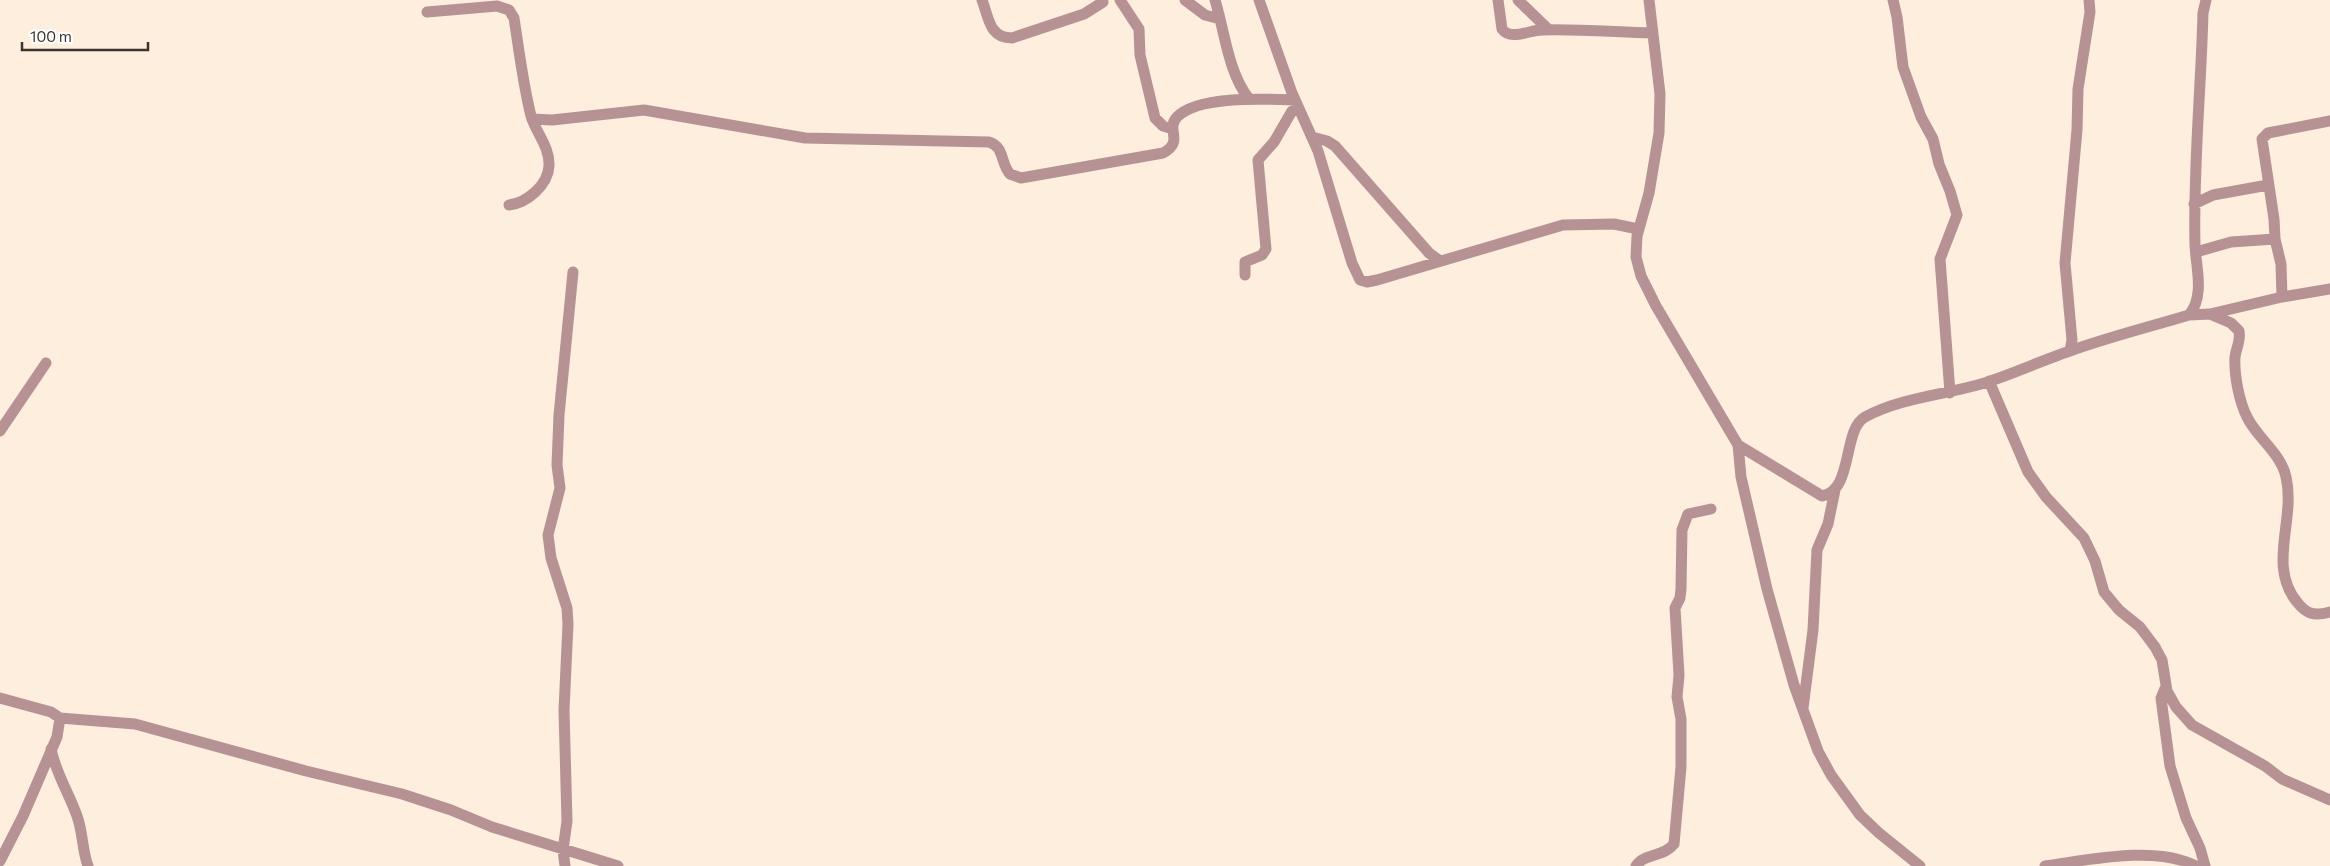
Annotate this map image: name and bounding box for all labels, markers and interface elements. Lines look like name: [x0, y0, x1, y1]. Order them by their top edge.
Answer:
scale bar: [22, 20, 149, 52]
text: 100 m: [30, 27, 72, 45]

